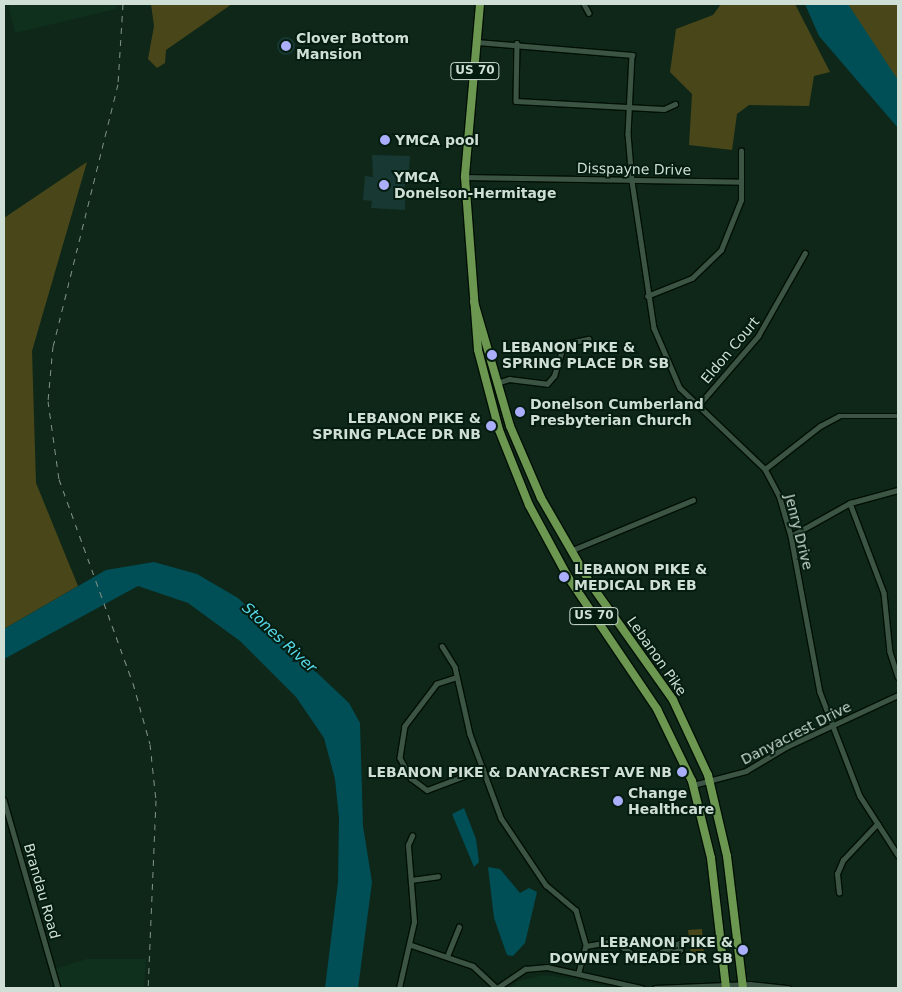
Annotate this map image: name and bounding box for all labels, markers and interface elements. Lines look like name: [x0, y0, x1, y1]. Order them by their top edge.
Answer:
place label: Clover Bottom Mansion: [296, 30, 409, 62]
marker: Clover Bottom Mansion: [280, 40, 292, 52]
road number: US 70: [450, 61, 500, 80]
place label: YMCA pool: [395, 132, 479, 148]
marker: YMCA pool: [379, 134, 391, 146]
street label: Disspayne Drive: [577, 160, 691, 178]
place label: YMCA Donelson-Hermitage: [394, 169, 556, 202]
marker: YMCA Donelson-Hermitage: [378, 179, 390, 191]
street label: Eldon Court: [697, 313, 763, 387]
place label: LEBANON PIKE & SPRING PLACE DR SB: [502, 339, 669, 372]
marker: LEBANON PIKE & SPRING PLACE DR SB: [486, 349, 498, 361]
place label: Donelson Cumberland Presbyterian Church: [530, 396, 704, 428]
marker: Donelson Cumberland Presbyterian Church: [514, 406, 526, 418]
place label: LEBANON PIKE & SPRING PLACE DR NB: [312, 410, 481, 442]
marker: LEBANON PIKE & SPRING PLACE DR NB: [485, 420, 497, 432]
street label: Jenry Drive: [781, 492, 817, 572]
place label: LEBANON PIKE & MEDICAL DR EB: [574, 561, 707, 594]
marker: LEBANON PIKE & MEDICAL DR EB: [558, 571, 570, 583]
water label: Stones River: [238, 599, 320, 677]
road number: US 70: [569, 606, 619, 626]
street label: Lebanon Pike: [624, 613, 690, 699]
street label: Danyacrest Drive: [738, 698, 854, 768]
place label: LEBANON PIKE & DANYACREST AVE NB: [367, 764, 672, 780]
marker: LEBANON PIKE & DANYACREST AVE NB: [676, 766, 688, 778]
place label: Change Healthcare: [628, 785, 714, 818]
marker: Change Healthcare: [612, 795, 624, 807]
street label: Brandau Road: [20, 841, 64, 941]
place label: LEBANON PIKE & DOWNEY MEADE DR SB: [549, 934, 733, 966]
marker: LEBANON PIKE & DOWNEY MEADE DR SB: [737, 944, 749, 956]

